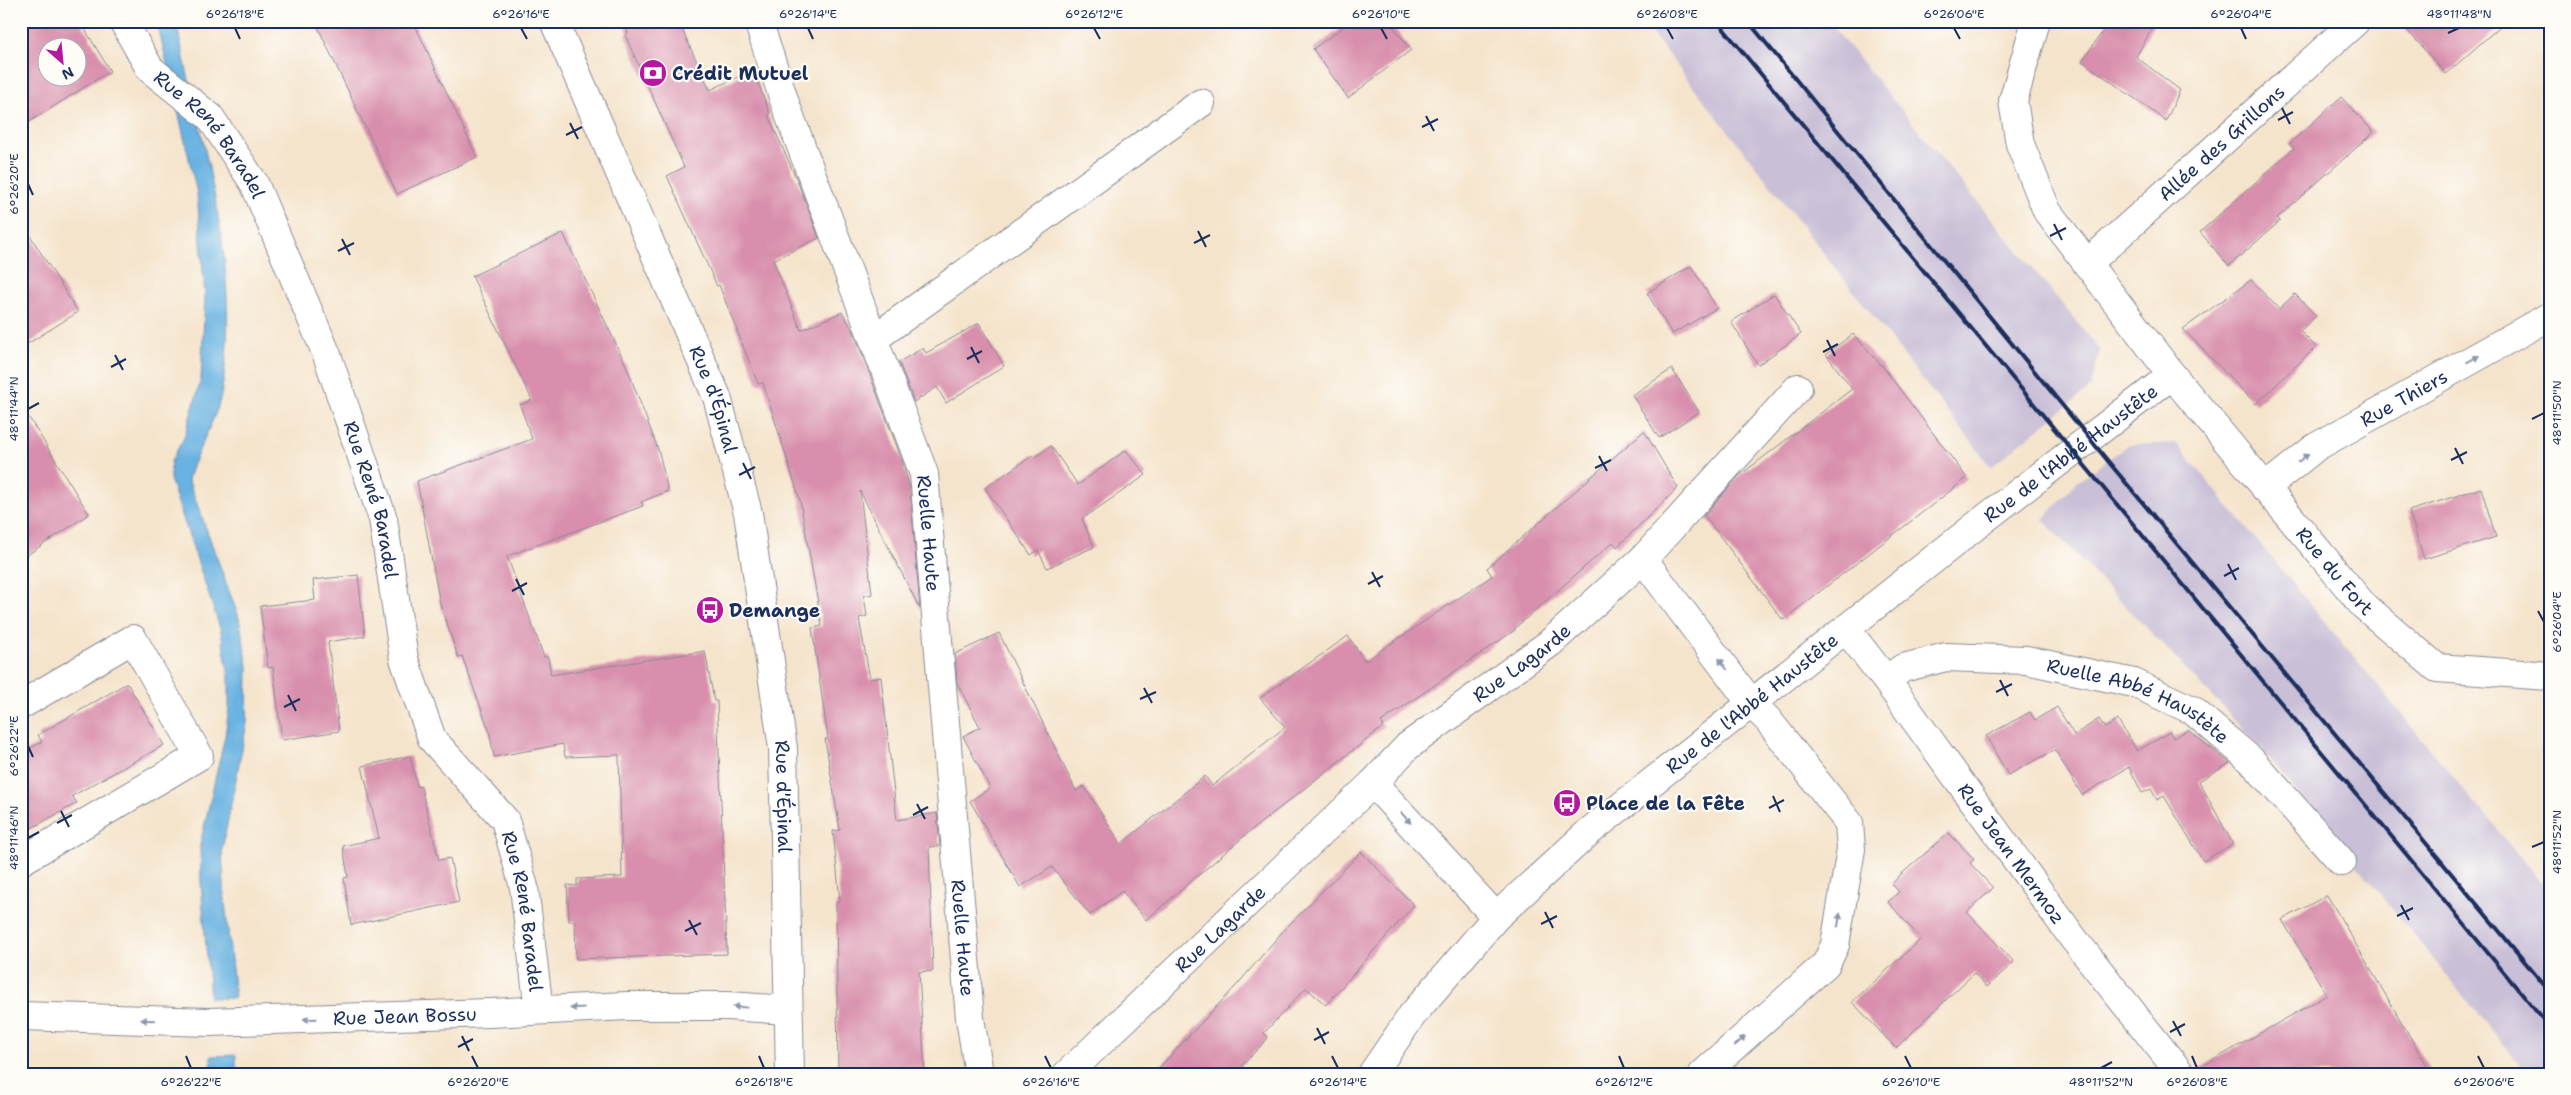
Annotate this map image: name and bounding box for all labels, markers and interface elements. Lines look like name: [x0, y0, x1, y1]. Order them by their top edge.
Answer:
text: 6°26'18"E: [206, 6, 264, 22]
text: 6°26'16"E: [492, 6, 550, 22]
text: 6°26'14"E: [779, 6, 837, 22]
text: 6°26'12"E: [1065, 6, 1123, 22]
text: 6°26'10"E: [1352, 6, 1410, 22]
text: 6°26'08"E: [1636, 6, 1698, 22]
text: 6°26'06"E: [1924, 6, 1984, 22]
text: 6°26'04"E: [2210, 6, 2272, 22]
text: 48°11'48"N: [2426, 6, 2492, 22]
north arrow: [38, 38, 88, 88]
bank icon: Crédit Mutuel: [638, 58, 668, 88]
place label: Crédit Mutuel: [672, 61, 809, 86]
text: N: [59, 63, 77, 84]
street label: Rue René Baradel: [149, 64, 272, 202]
street label: Allée des Grillons: [2153, 79, 2290, 206]
text: 6°26'20"E: [6, 153, 22, 215]
street label: Rue d'Épinal: [684, 341, 744, 456]
one-way arrow: [2467, 354, 2480, 363]
street label: Rue Thiers: [2356, 363, 2452, 432]
text: 48°11'44"N: [6, 376, 22, 442]
street label: Rue de l'Abbé Haustête: [1978, 378, 2163, 528]
text: 48°11'50"N: [2549, 380, 2565, 446]
street label: Rue René Baradel: [338, 418, 404, 581]
one-way arrow: [2296, 452, 2309, 463]
street label: Ruelle Haute: [912, 474, 946, 593]
street label: Rue du Fort: [2291, 522, 2379, 621]
text: 6°26'04"E: [2549, 591, 2565, 653]
bus stop icon: Demange: [695, 595, 725, 625]
place label: Demange: [729, 598, 820, 623]
street label: Rue Lagarde: [1467, 618, 1576, 708]
street label: Rue de l'Abbé Haustête: [1660, 627, 1843, 779]
street label: Ruelle Abbé Haustète: [2045, 652, 2235, 749]
one-way arrow: [1717, 658, 1728, 671]
text: 6°26'22"E: [6, 715, 22, 777]
street label: Rue d'Épinal: [769, 738, 798, 853]
street label: Rue Jean Mermoz: [1952, 778, 2071, 929]
bus stop icon: Place de la Fête: [1552, 788, 1582, 818]
place label: Place de la Fête: [1586, 791, 1745, 816]
text: 48°11'46"N: [6, 806, 22, 870]
text: 48°11'52"N: [2549, 810, 2565, 874]
one-way arrow: [1400, 812, 1412, 824]
street label: Rue René Baradel: [496, 828, 549, 993]
street label: Ruelle Haute: [946, 878, 981, 997]
street label: Rue Lagarde: [1169, 879, 1271, 978]
one-way arrow: [1836, 911, 1844, 927]
street label: Rue Jean Bossu: [333, 1001, 477, 1031]
one-way arrow: [732, 1003, 748, 1011]
one-way arrow: [569, 1004, 585, 1012]
one-way arrow: [139, 1015, 155, 1023]
one-way arrow: [302, 1015, 318, 1023]
one-way arrow: [1733, 1036, 1746, 1047]
text: 6°26'22"E: [160, 1074, 222, 1090]
text: 6°26'20"E: [447, 1074, 509, 1090]
text: 6°26'18"E: [735, 1074, 793, 1090]
text: 6°26'16"E: [1022, 1074, 1080, 1090]
text: 6°26'14"E: [1309, 1074, 1367, 1090]
text: 6°26'12"E: [1595, 1074, 1653, 1090]
text: 6°26'10"E: [1882, 1074, 1940, 1090]
text: 48°11'52"N: [2069, 1074, 2133, 1090]
text: 6°26'08"E: [2166, 1074, 2228, 1090]
text: 6°26'06"E: [2454, 1074, 2514, 1090]

